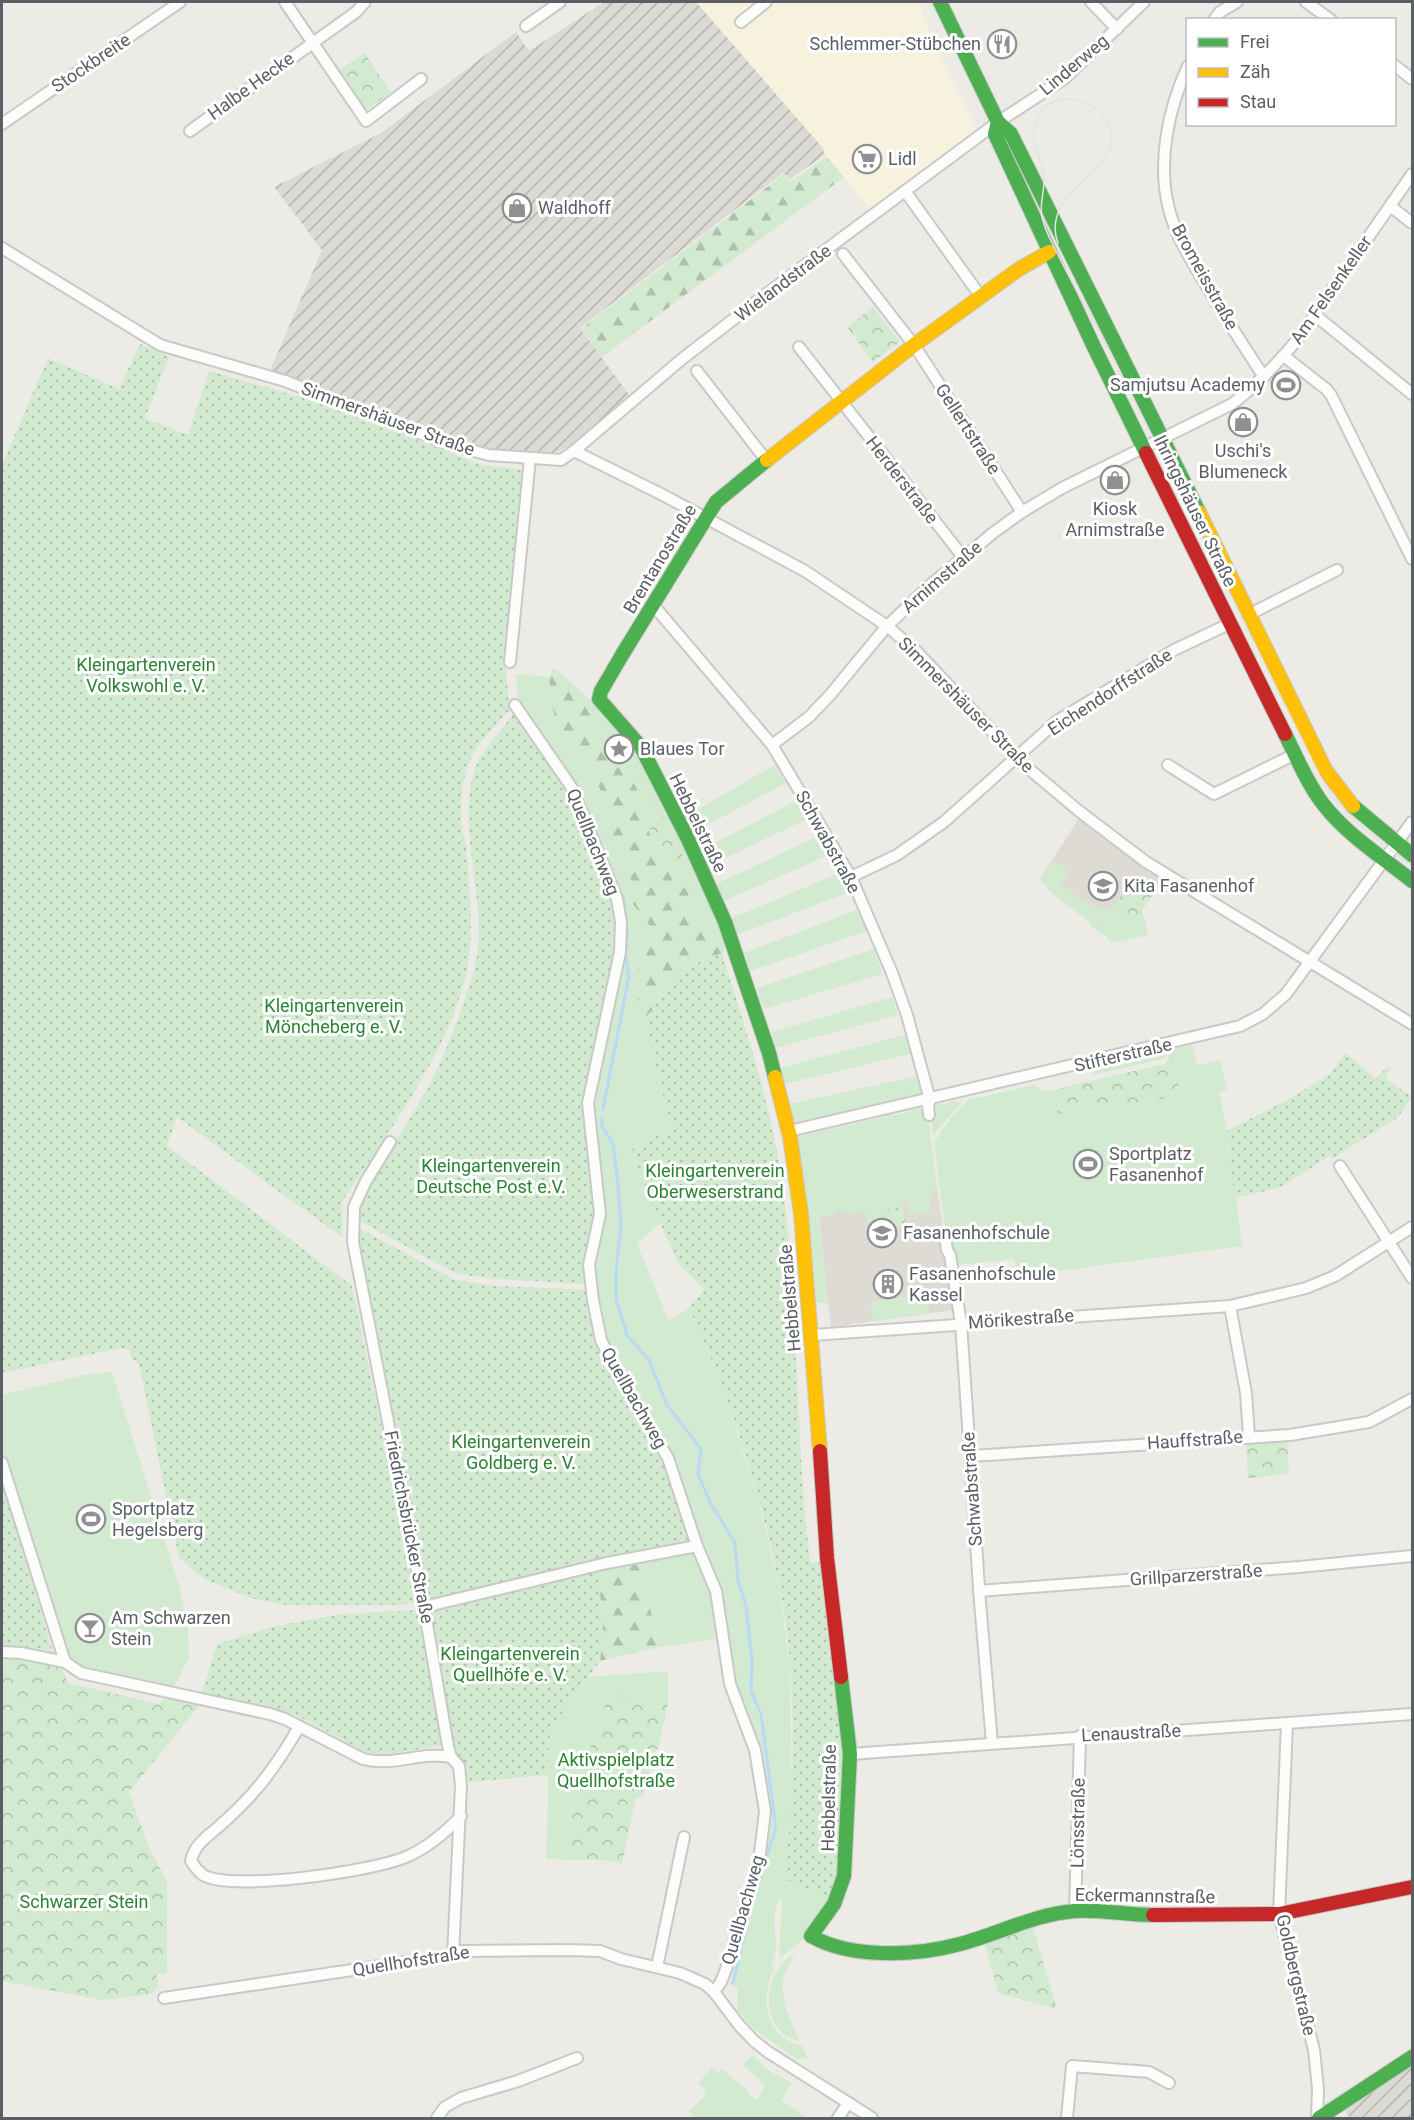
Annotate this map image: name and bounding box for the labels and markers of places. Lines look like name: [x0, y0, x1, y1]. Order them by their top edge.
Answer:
restaurant icon: Schlemmer-Stübchen: [986, 28, 1018, 60]
place label: Schlemmer-Stübchen: [809, 33, 981, 54]
supermarket icon: Lidl: [851, 143, 883, 175]
place label: Lidl: [888, 148, 917, 169]
shop icon: Waldhoff: [501, 192, 533, 224]
place label: Waldhoff: [538, 197, 611, 218]
sports icon: Samjutsu Academy: [1270, 369, 1302, 401]
place label: Samjutsu Academy: [1110, 374, 1265, 395]
shop icon: Uschi's Blumeneck: [1227, 406, 1259, 438]
place label: Uschi's Blumeneck: [1199, 440, 1288, 482]
shop icon: Kiosk Arnimstraße: [1099, 464, 1131, 496]
place label: Kiosk Arnimstraße: [1066, 498, 1164, 540]
place icon: Blaues Tor: [603, 733, 635, 765]
place label: Blaues Tor: [640, 738, 725, 759]
school or university icon: Kita Fasanenhof: [1087, 870, 1119, 902]
place label: Kita Fasanenhof: [1124, 875, 1255, 896]
place label: Sportplatz Fasanenhof: [1109, 1143, 1204, 1185]
sports icon: Sportplatz Fasanenhof: [1072, 1148, 1104, 1180]
school or university icon: Fasanenhofschule: [866, 1217, 898, 1249]
place label: Fasanenhofschule: [903, 1222, 1050, 1243]
place label: Fasanenhofschule Kassel: [909, 1263, 1056, 1305]
building icon: Fasanenhofschule Kassel: [872, 1268, 904, 1300]
place label: Sportplatz Hegelsberg: [112, 1498, 203, 1540]
sports icon: Sportplatz Hegelsberg: [75, 1503, 107, 1535]
place label: Am Schwarzen Stein: [111, 1607, 231, 1649]
bar icon: Am Schwarzen Stein: [74, 1612, 106, 1644]

